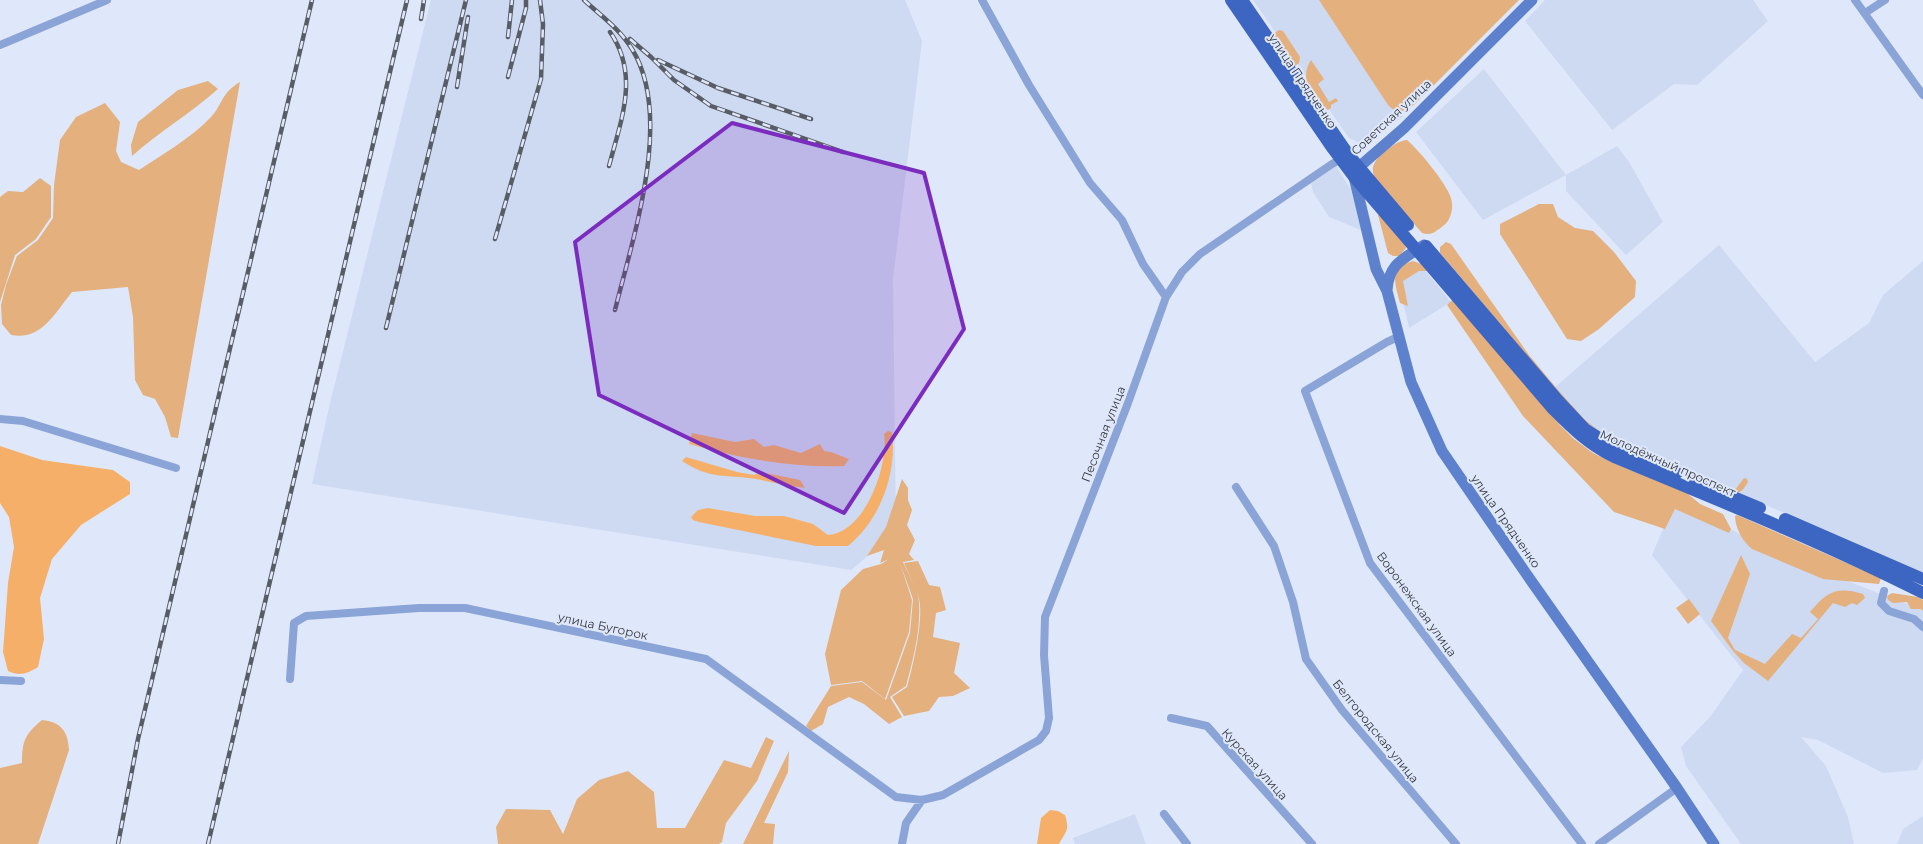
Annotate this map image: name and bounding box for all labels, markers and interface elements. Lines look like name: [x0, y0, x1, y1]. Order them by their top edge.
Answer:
street label: улица Прядченко: [1265, 30, 1340, 131]
street label: Советская улица: [1348, 76, 1434, 158]
street label: Песочная улица: [1078, 384, 1128, 484]
street label: Молодёжный проспект: [1598, 426, 1738, 500]
street label: улица Прядченко: [1468, 471, 1544, 571]
street label: Воронежская улица: [1374, 549, 1460, 659]
street label: улица Бугорок: [556, 609, 649, 643]
street label: Белгородская улица: [1330, 676, 1422, 786]
street label: Курская улица: [1219, 725, 1291, 803]

